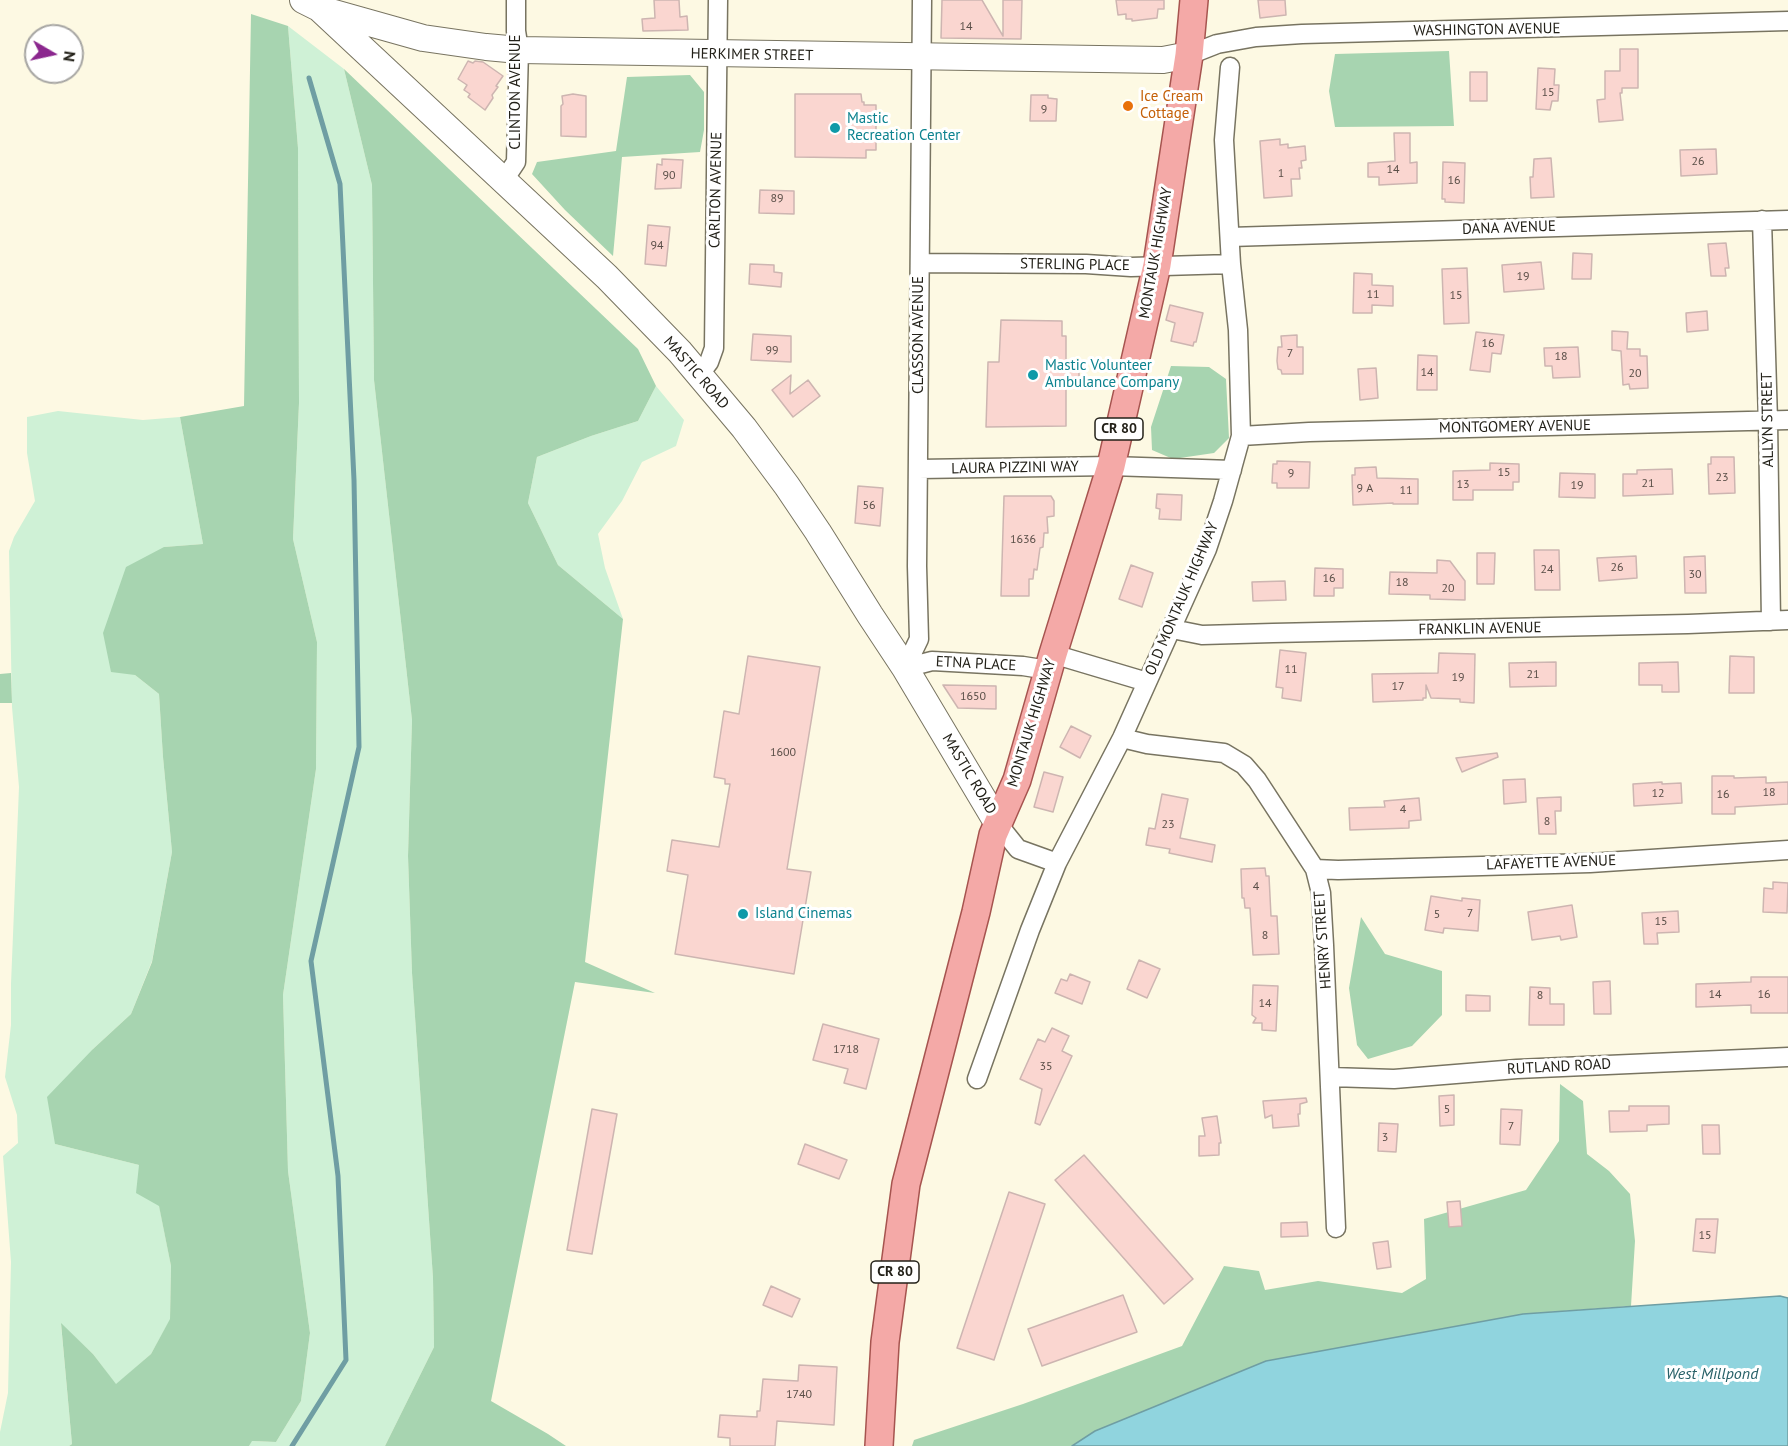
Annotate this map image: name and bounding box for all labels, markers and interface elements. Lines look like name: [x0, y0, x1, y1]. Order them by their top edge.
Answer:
house number: 14: [959, 20, 973, 34]
street label: WASHINGTON AVENUE: [1413, 20, 1561, 40]
north arrow: [24, 24, 84, 84]
street label: CLINTON AVENUE: [507, 34, 525, 150]
street label: HERKIMER STREET: [690, 45, 814, 65]
text: N: [59, 50, 81, 63]
house number: 15: [1541, 86, 1555, 100]
place label: Ice Cream Cottage: [1140, 88, 1203, 123]
marker: Ice Cream Cottage: [1121, 99, 1135, 113]
house number: 9: [1041, 103, 1047, 117]
place label: Mastic Recreation Center: [847, 110, 960, 145]
marker: Mastic Recreation Center: [828, 121, 842, 135]
street label: CARLTON AVENUE: [706, 132, 726, 248]
house number: 26: [1691, 155, 1705, 169]
house number: 14: [1386, 163, 1400, 177]
house number: 1: [1278, 167, 1284, 181]
house number: 90: [662, 169, 676, 183]
house number: 16: [1447, 174, 1461, 188]
street label: MONTAUK HIGHWAY: [1136, 186, 1176, 320]
house number: 89: [770, 192, 784, 206]
street label: DANA AVENUE: [1462, 217, 1556, 239]
house number: 94: [650, 239, 664, 253]
street label: STERLING PLACE: [1020, 255, 1130, 275]
house number: 19: [1516, 270, 1530, 284]
street label: CLASSON AVENUE: [910, 276, 928, 394]
house number: 11: [1366, 288, 1380, 302]
house number: 15: [1449, 289, 1463, 303]
street label: MASTIC ROAD: [659, 333, 733, 413]
house number: 16: [1481, 337, 1495, 351]
house number: 99: [765, 344, 779, 358]
house number: 7: [1287, 347, 1293, 361]
house number: 18: [1554, 350, 1568, 364]
place label: Mastic Volunteer Ambulance Company: [1045, 357, 1179, 392]
house number: 14: [1420, 366, 1434, 380]
house number: 20: [1628, 367, 1642, 381]
marker: Mastic Volunteer Ambulance Company: [1026, 368, 1040, 382]
street label: ALLYN STREET: [1758, 372, 1778, 468]
street label: MONTGOMERY AVENUE: [1439, 417, 1591, 437]
road number: CR 80: [1095, 418, 1143, 440]
street label: LAURA PIZZINI WAY: [951, 458, 1079, 478]
house number: 15: [1497, 466, 1511, 480]
house number: 9: [1288, 467, 1294, 481]
house number: 23: [1715, 471, 1729, 485]
house number: 21: [1641, 477, 1655, 491]
house number: 13: [1456, 478, 1470, 492]
house number: 19: [1570, 479, 1584, 493]
house number: 9 A: [1357, 482, 1373, 496]
house number: 11: [1399, 484, 1413, 498]
house number: 56: [862, 499, 876, 513]
street label: OLD MONTAUK HIGHWAY: [1141, 520, 1223, 678]
house number: 1636: [1010, 533, 1036, 547]
house number: 26: [1610, 561, 1624, 575]
house number: 24: [1540, 563, 1554, 577]
house number: 30: [1688, 568, 1702, 582]
house number: 16: [1322, 572, 1336, 586]
house number: 18: [1395, 576, 1409, 590]
house number: 20: [1441, 582, 1455, 596]
street label: FRANKLIN AVENUE: [1418, 619, 1542, 639]
street label: ETNA PLACE: [935, 653, 1017, 675]
street label: MONTAUK HIGHWAY: [1004, 657, 1060, 789]
house number: 11: [1284, 663, 1298, 677]
house number: 21: [1526, 668, 1540, 682]
house number: 19: [1451, 671, 1465, 685]
house number: 17: [1391, 680, 1405, 694]
house number: 1650: [960, 690, 986, 704]
street label: MASTIC ROAD: [938, 731, 1000, 817]
house number: 1600: [770, 746, 796, 760]
house number: 18: [1762, 786, 1776, 800]
house number: 12: [1651, 787, 1665, 801]
house number: 16: [1716, 788, 1730, 802]
house number: 4: [1400, 803, 1406, 817]
house number: 8: [1544, 815, 1550, 829]
house number: 23: [1161, 818, 1175, 832]
street label: LAFAYETTE AVENUE: [1486, 852, 1616, 874]
house number: 4: [1253, 880, 1259, 894]
street label: HENRY STREET: [1311, 890, 1335, 990]
place label: Island Cinemas: [755, 905, 852, 923]
marker: Island Cinemas: [736, 907, 750, 921]
house number: 7: [1467, 907, 1473, 921]
house number: 5: [1434, 908, 1440, 922]
house number: 15: [1654, 915, 1668, 929]
house number: 8: [1262, 929, 1268, 943]
house number: 14: [1708, 988, 1722, 1002]
house number: 16: [1757, 988, 1771, 1002]
house number: 8: [1537, 989, 1543, 1003]
house number: 14: [1258, 997, 1272, 1011]
house number: 1718: [833, 1043, 859, 1057]
street label: RUTLAND ROAD: [1506, 1055, 1612, 1079]
house number: 35: [1039, 1060, 1053, 1074]
house number: 5: [1444, 1103, 1450, 1117]
house number: 7: [1508, 1120, 1514, 1134]
house number: 3: [1382, 1131, 1388, 1145]
house number: 15: [1698, 1229, 1712, 1243]
road number: CR 80: [871, 1261, 919, 1283]
water label: West Millpond: [1666, 1364, 1758, 1384]
house number: 1740: [786, 1388, 812, 1402]

